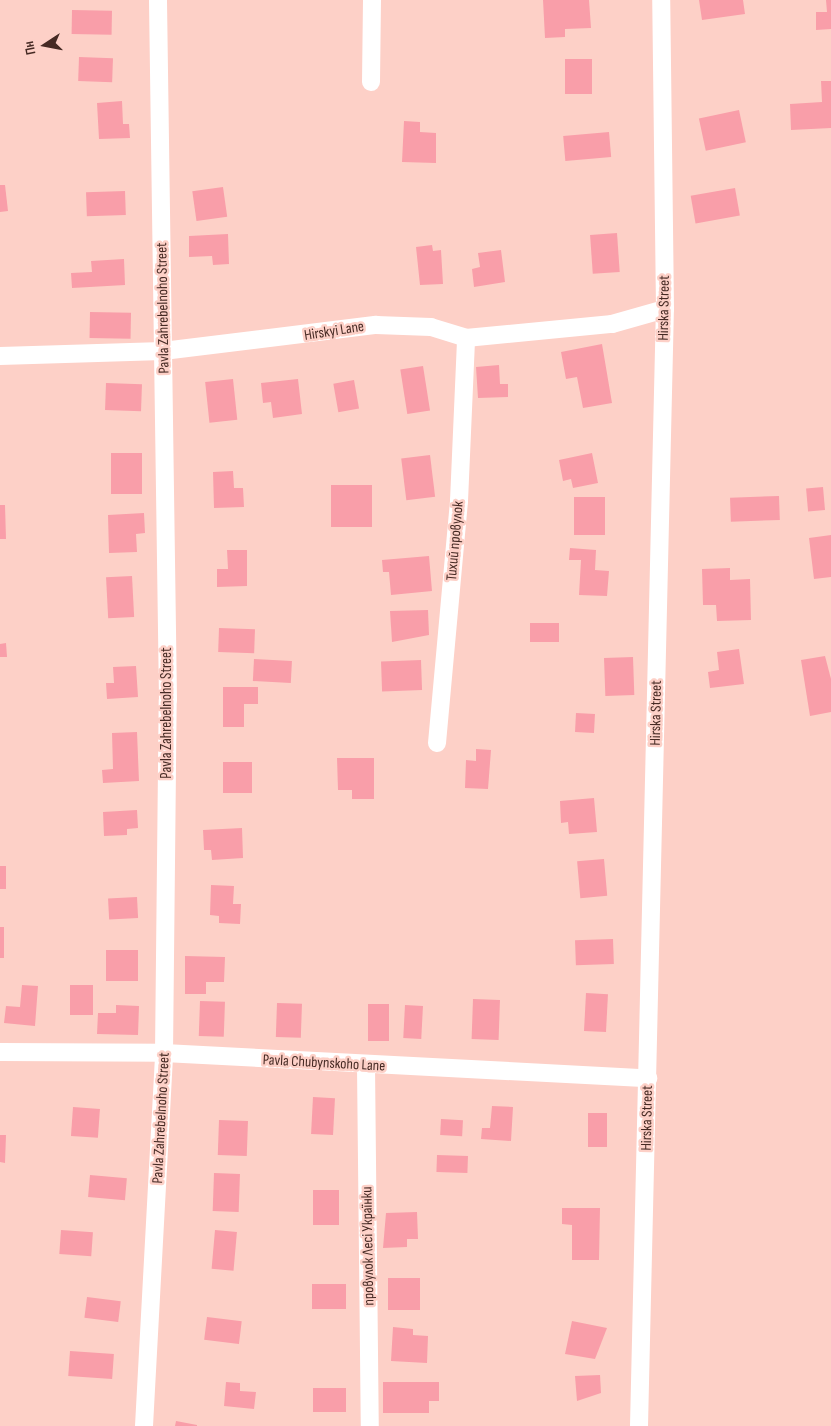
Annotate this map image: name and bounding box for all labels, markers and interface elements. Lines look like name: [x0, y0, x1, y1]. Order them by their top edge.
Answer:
north arrow: [20, 20, 70, 70]
text: Пн: [20, 40, 39, 56]
street label: Pavla Zahrebelnoho Street: [153, 242, 173, 374]
street label: Hirska Street: [654, 275, 674, 341]
street label: Hirskyi Lane: [303, 317, 365, 345]
street label: Тихий провулок: [443, 500, 467, 582]
street label: Pavla Zahrebelnoho Street: [158, 647, 176, 779]
street label: Hirska Street: [646, 680, 666, 746]
street label: Pavla Chubynskoho Lane: [262, 1051, 386, 1075]
street label: Pavla Zahrebelnoho Street: [149, 1052, 173, 1184]
street label: Hirska Street: [637, 1085, 657, 1151]
street label: провулок Лесі Українки: [358, 1186, 378, 1306]

